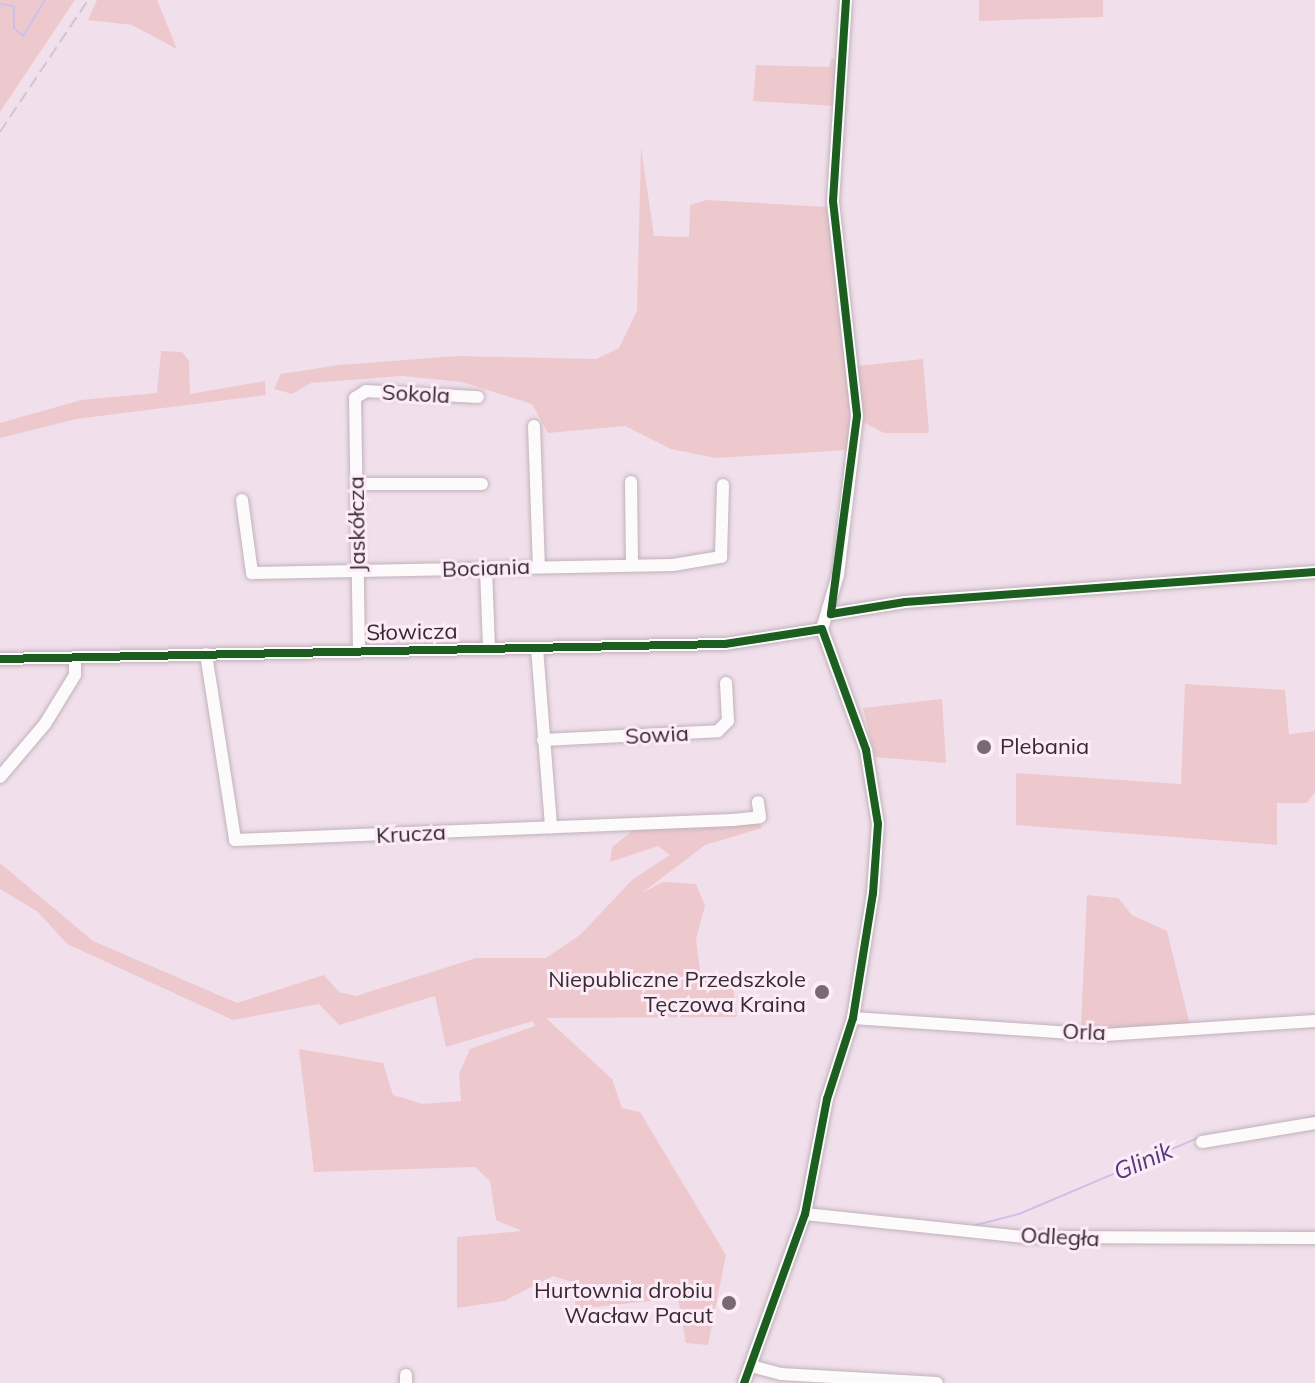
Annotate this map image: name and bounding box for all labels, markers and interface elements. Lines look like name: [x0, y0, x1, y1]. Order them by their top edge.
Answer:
street label: Sokola: [381, 379, 451, 409]
street label: Jaskółcza: [343, 476, 371, 572]
street label: Bociania: [441, 553, 531, 583]
street label: Słowicza: [366, 618, 458, 646]
street label: Sowia: [625, 720, 689, 750]
place label: Plebania: [1000, 734, 1089, 760]
marker: Plebania: [975, 738, 993, 756]
street label: Krucza: [375, 819, 447, 849]
place label: Niepubliczne Przedszkole Tęczowa Kraina: [548, 966, 806, 1018]
marker: Niepubliczne Przedszkole Tęczowa Kraina: [813, 983, 831, 1001]
street label: Orla: [1062, 1018, 1106, 1046]
water label: Glinik: [1109, 1136, 1177, 1186]
street label: Odległa: [1020, 1222, 1100, 1252]
place label: Hurtownia drobiu Wacław Pacut: [534, 1277, 713, 1328]
marker: Hurtownia drobiu Wacław Pacut: [720, 1294, 738, 1312]

